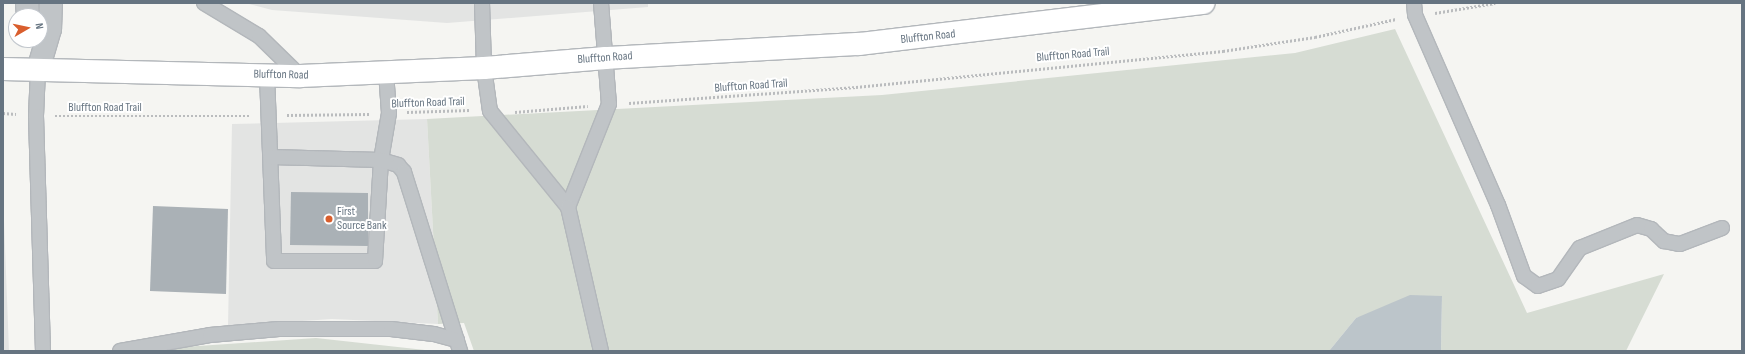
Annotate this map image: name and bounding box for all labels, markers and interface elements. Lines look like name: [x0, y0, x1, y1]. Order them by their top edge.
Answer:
north arrow: [8, 8, 48, 48]
text: N: [32, 22, 46, 30]
street label: Bluffton Road: [900, 27, 956, 47]
street label: Bluffton Road Trail: [1036, 45, 1110, 65]
street label: Bluffton Road: [577, 49, 633, 67]
street label: Bluffton Road: [253, 67, 309, 83]
street label: Bluffton Road Trail: [714, 76, 788, 96]
street label: Bluffton Road Trail: [391, 95, 465, 111]
street label: Bluffton Road Trail: [68, 101, 142, 115]
place label: First Source Bank: [337, 205, 387, 233]
marker: First Source Bank: [324, 214, 334, 224]

